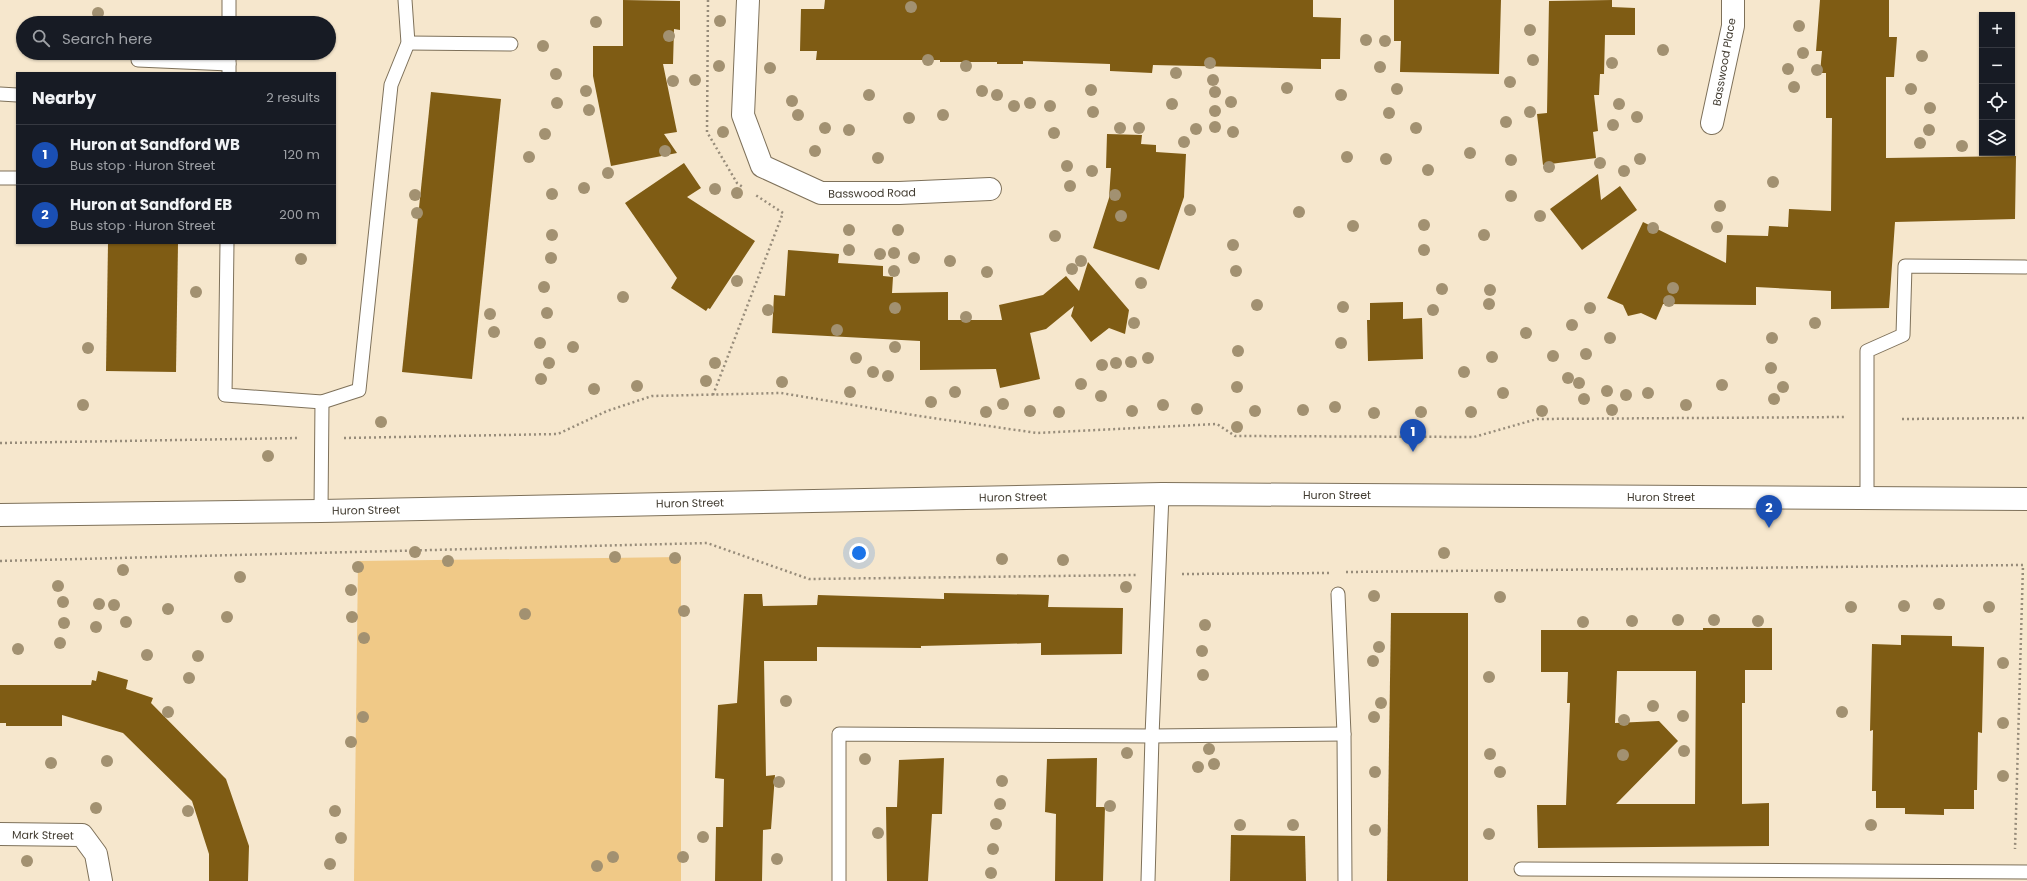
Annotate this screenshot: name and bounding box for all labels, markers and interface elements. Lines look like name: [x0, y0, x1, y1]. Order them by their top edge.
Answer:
map controls: [1979, 12, 2015, 156]
button: +: [1979, 12, 2015, 48]
search box: [16, 16, 336, 60]
street label: Basswood Place: [1708, 17, 1740, 107]
icon: search: [30, 27, 52, 49]
text: Search here: [62, 28, 152, 49]
button: −: [1979, 48, 2015, 84]
button: locate: [1979, 84, 2015, 120]
text: Nearby: [32, 86, 96, 110]
text: 2 results: [266, 88, 320, 107]
button: layers: [1979, 120, 2015, 156]
text: Huron at Sandford WB: [70, 134, 240, 155]
text: 1: [43, 145, 47, 164]
text: 120 m: [283, 145, 320, 164]
text: Bus stop · Huron Street: [70, 156, 215, 175]
street label: Basswood Road: [828, 184, 916, 202]
text: Huron at Sandford EB: [70, 194, 232, 215]
text: 2: [41, 205, 49, 224]
text: 200 m: [279, 205, 320, 224]
text: Bus stop · Huron Street: [70, 216, 215, 235]
pin: 1: [1400, 419, 1426, 452]
street label: Huron Street: [1303, 487, 1371, 503]
street label: Huron Street: [979, 488, 1047, 506]
street label: Huron Street: [1627, 489, 1695, 505]
street label: Huron Street: [656, 494, 724, 512]
pin: 2: [1756, 495, 1782, 528]
street label: Huron Street: [332, 501, 400, 519]
your location: [849, 543, 869, 563]
street label: Mark Street: [12, 826, 74, 844]

